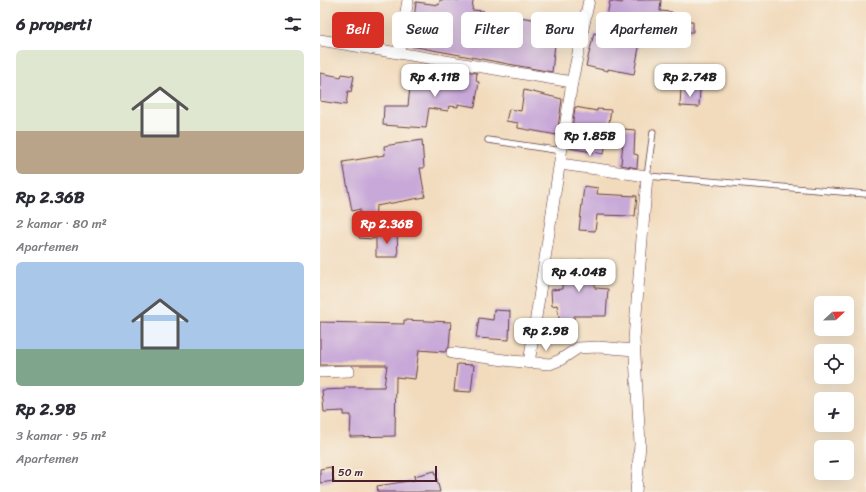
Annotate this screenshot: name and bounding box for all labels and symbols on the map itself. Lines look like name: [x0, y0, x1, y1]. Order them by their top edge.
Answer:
pin: Rp 4.11B: [394, 64, 476, 98]
pin: Rp 2.74B: [649, 64, 731, 98]
pin: Rp 1.85B: [549, 123, 631, 157]
pin: Rp 2.36B: [346, 211, 428, 245]
pin: Rp 4.04B: [538, 259, 620, 293]
north arrow: [814, 296, 854, 336]
pin: Rp 2.9B: [509, 318, 583, 352]
scale bar: [332, 464, 437, 483]

